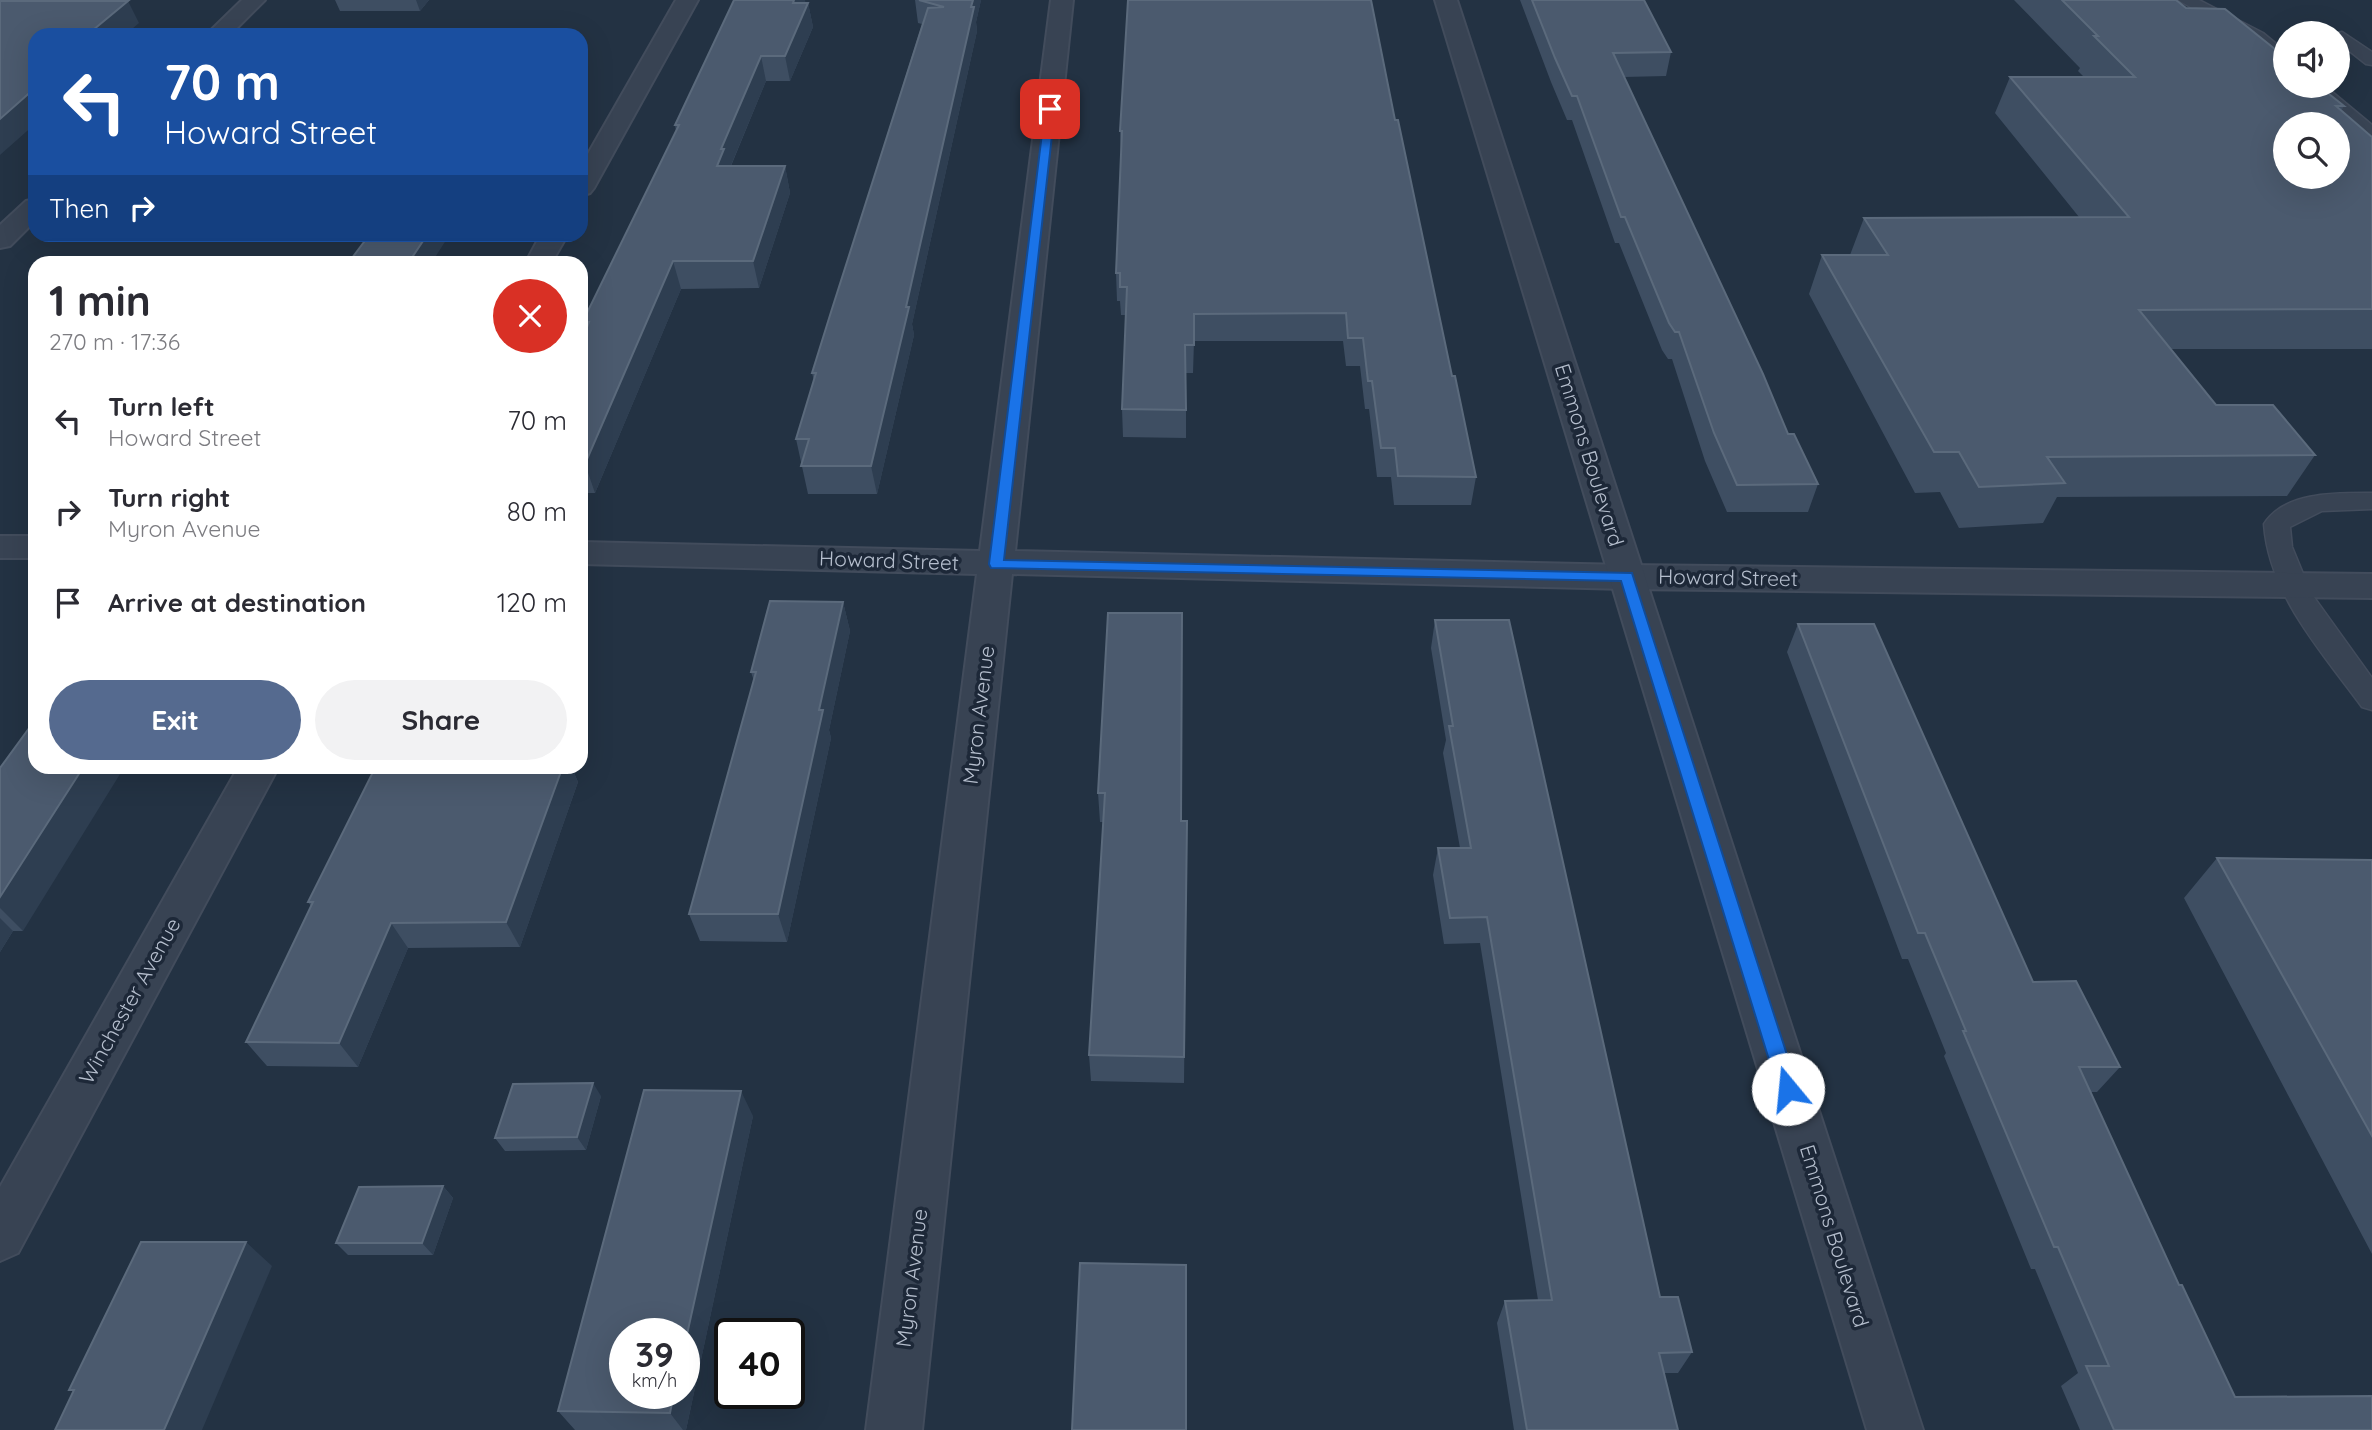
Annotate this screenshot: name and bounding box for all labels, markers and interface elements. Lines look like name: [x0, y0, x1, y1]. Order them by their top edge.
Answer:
map controls: [2273, 21, 2350, 189]
button: sound: [2273, 21, 2350, 98]
text: 70 m: [164, 51, 280, 112]
icon: left: [49, 56, 140, 147]
pin: [1020, 79, 1080, 139]
icon: arrive: [1031, 90, 1069, 128]
text: Howard Street: [164, 112, 377, 152]
button: search: [2273, 112, 2350, 189]
icon: right: [123, 189, 161, 227]
text: Then: [49, 192, 109, 225]
text: 1 min: [49, 274, 151, 327]
button: close: [493, 279, 567, 353]
text: 270 m · 17:36: [49, 327, 180, 356]
street label: Emmons Boulevard: [1550, 360, 1630, 549]
text: Turn left: [108, 390, 215, 423]
icon: left: [49, 402, 87, 440]
text: 70 m: [507, 404, 567, 437]
text: Howard Street: [108, 423, 261, 452]
text: Turn right: [108, 481, 230, 514]
icon: right: [49, 493, 87, 531]
text: 80 m: [507, 495, 567, 528]
text: Myron Avenue: [108, 514, 261, 543]
street label: Howard Street: [819, 545, 959, 575]
street label: Howard Street: [1658, 563, 1798, 591]
icon: arrive: [49, 584, 87, 622]
text: Arrive at destination: [108, 586, 366, 619]
text: 120 m: [497, 586, 567, 619]
street label: Myron Avenue: [957, 644, 999, 786]
button: Exit: [49, 680, 301, 760]
button: Share: [315, 680, 567, 760]
street label: Winchester Avenue: [73, 913, 186, 1088]
position arrow: [1751, 1052, 1825, 1126]
street label: Emmons Boulevard: [1795, 1141, 1875, 1330]
street label: Myron Avenue: [890, 1207, 932, 1349]
speed limit sign: 40: [714, 1318, 805, 1409]
text: 39: [635, 1332, 674, 1376]
text: km/h: [632, 1369, 677, 1392]

